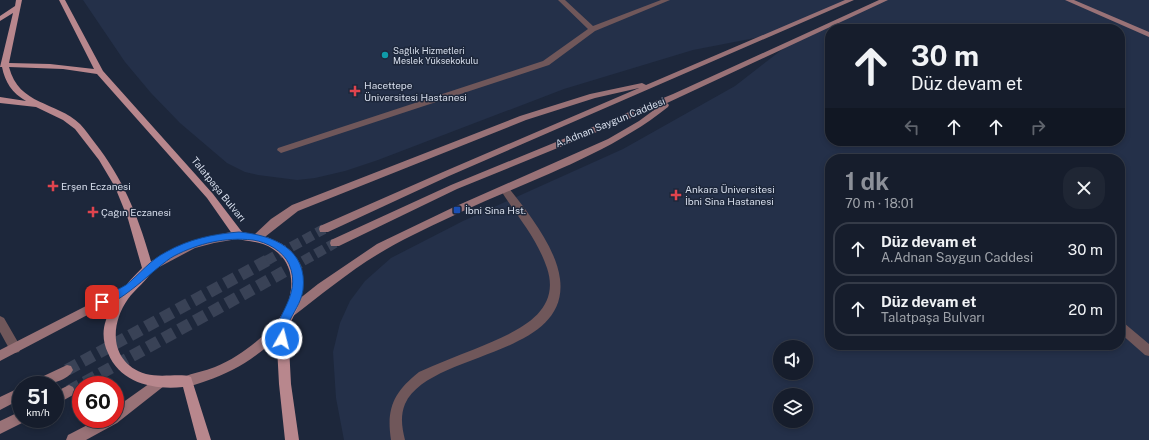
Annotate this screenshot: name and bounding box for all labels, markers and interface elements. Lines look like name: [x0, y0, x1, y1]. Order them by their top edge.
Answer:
text: 30 m: [911, 39, 979, 72]
icon: ahead: [845, 40, 897, 92]
place label: Sağlık Hizmetleri Meslek Yüksekokulu: [393, 45, 478, 66]
marker: Sağlık Hizmetleri Meslek Yüksekokulu: [380, 50, 390, 60]
text: Düz devam et: [911, 73, 1023, 94]
place label: Hacettepe Üniversitesi Hastanesi: [364, 79, 467, 103]
marker: Hacettepe Üniversitesi Hastanesi: [349, 85, 361, 97]
street label: A.Adnan Saygun Caddesi: [554, 95, 666, 149]
icon: left: [901, 116, 923, 138]
icon: ahead: [943, 116, 965, 138]
icon: ahead: [985, 116, 1007, 138]
icon: right: [1027, 116, 1049, 138]
street label: Talatpaşa Bulvarı: [189, 154, 249, 224]
text: 1 dk: [845, 167, 889, 195]
button: close: [1063, 167, 1105, 209]
place label: Erşen Eczanesi: [61, 180, 131, 192]
marker: Erşen Eczanesi: [48, 181, 58, 191]
place label: Ankara Üniversitesi İbni Sina Hastanesi: [685, 183, 775, 207]
marker: Ankara Üniversitesi İbni Sina Hastanesi: [670, 189, 682, 201]
text: 70 m · 18:01: [845, 196, 914, 211]
place label: İbni Sina Hst.: [465, 204, 526, 216]
marker: İbni Sina Hst.: [452, 205, 462, 215]
place label: Çağın Eczanesi: [101, 206, 171, 218]
marker: Çağın Eczanesi: [88, 207, 98, 217]
text: Düz devam et: [881, 233, 976, 250]
icon: ahead: [847, 238, 869, 260]
text: 30 m: [1068, 241, 1103, 258]
text: A.Adnan Saygun Caddesi: [881, 250, 1033, 265]
pin: [85, 285, 119, 319]
icon: arrive: [91, 291, 113, 313]
text: Düz devam et: [881, 293, 976, 310]
icon: ahead: [847, 298, 869, 320]
text: 20 m: [1068, 301, 1103, 318]
text: Talatpaşa Bulvarı: [881, 310, 985, 325]
position arrow: [261, 318, 303, 360]
map controls: [773, 340, 813, 428]
button: sound: [773, 340, 813, 380]
speed limit sign: 60: [72, 376, 124, 428]
text: 51: [27, 385, 49, 409]
button: layers: [773, 388, 813, 428]
text: km/h: [26, 406, 50, 418]

